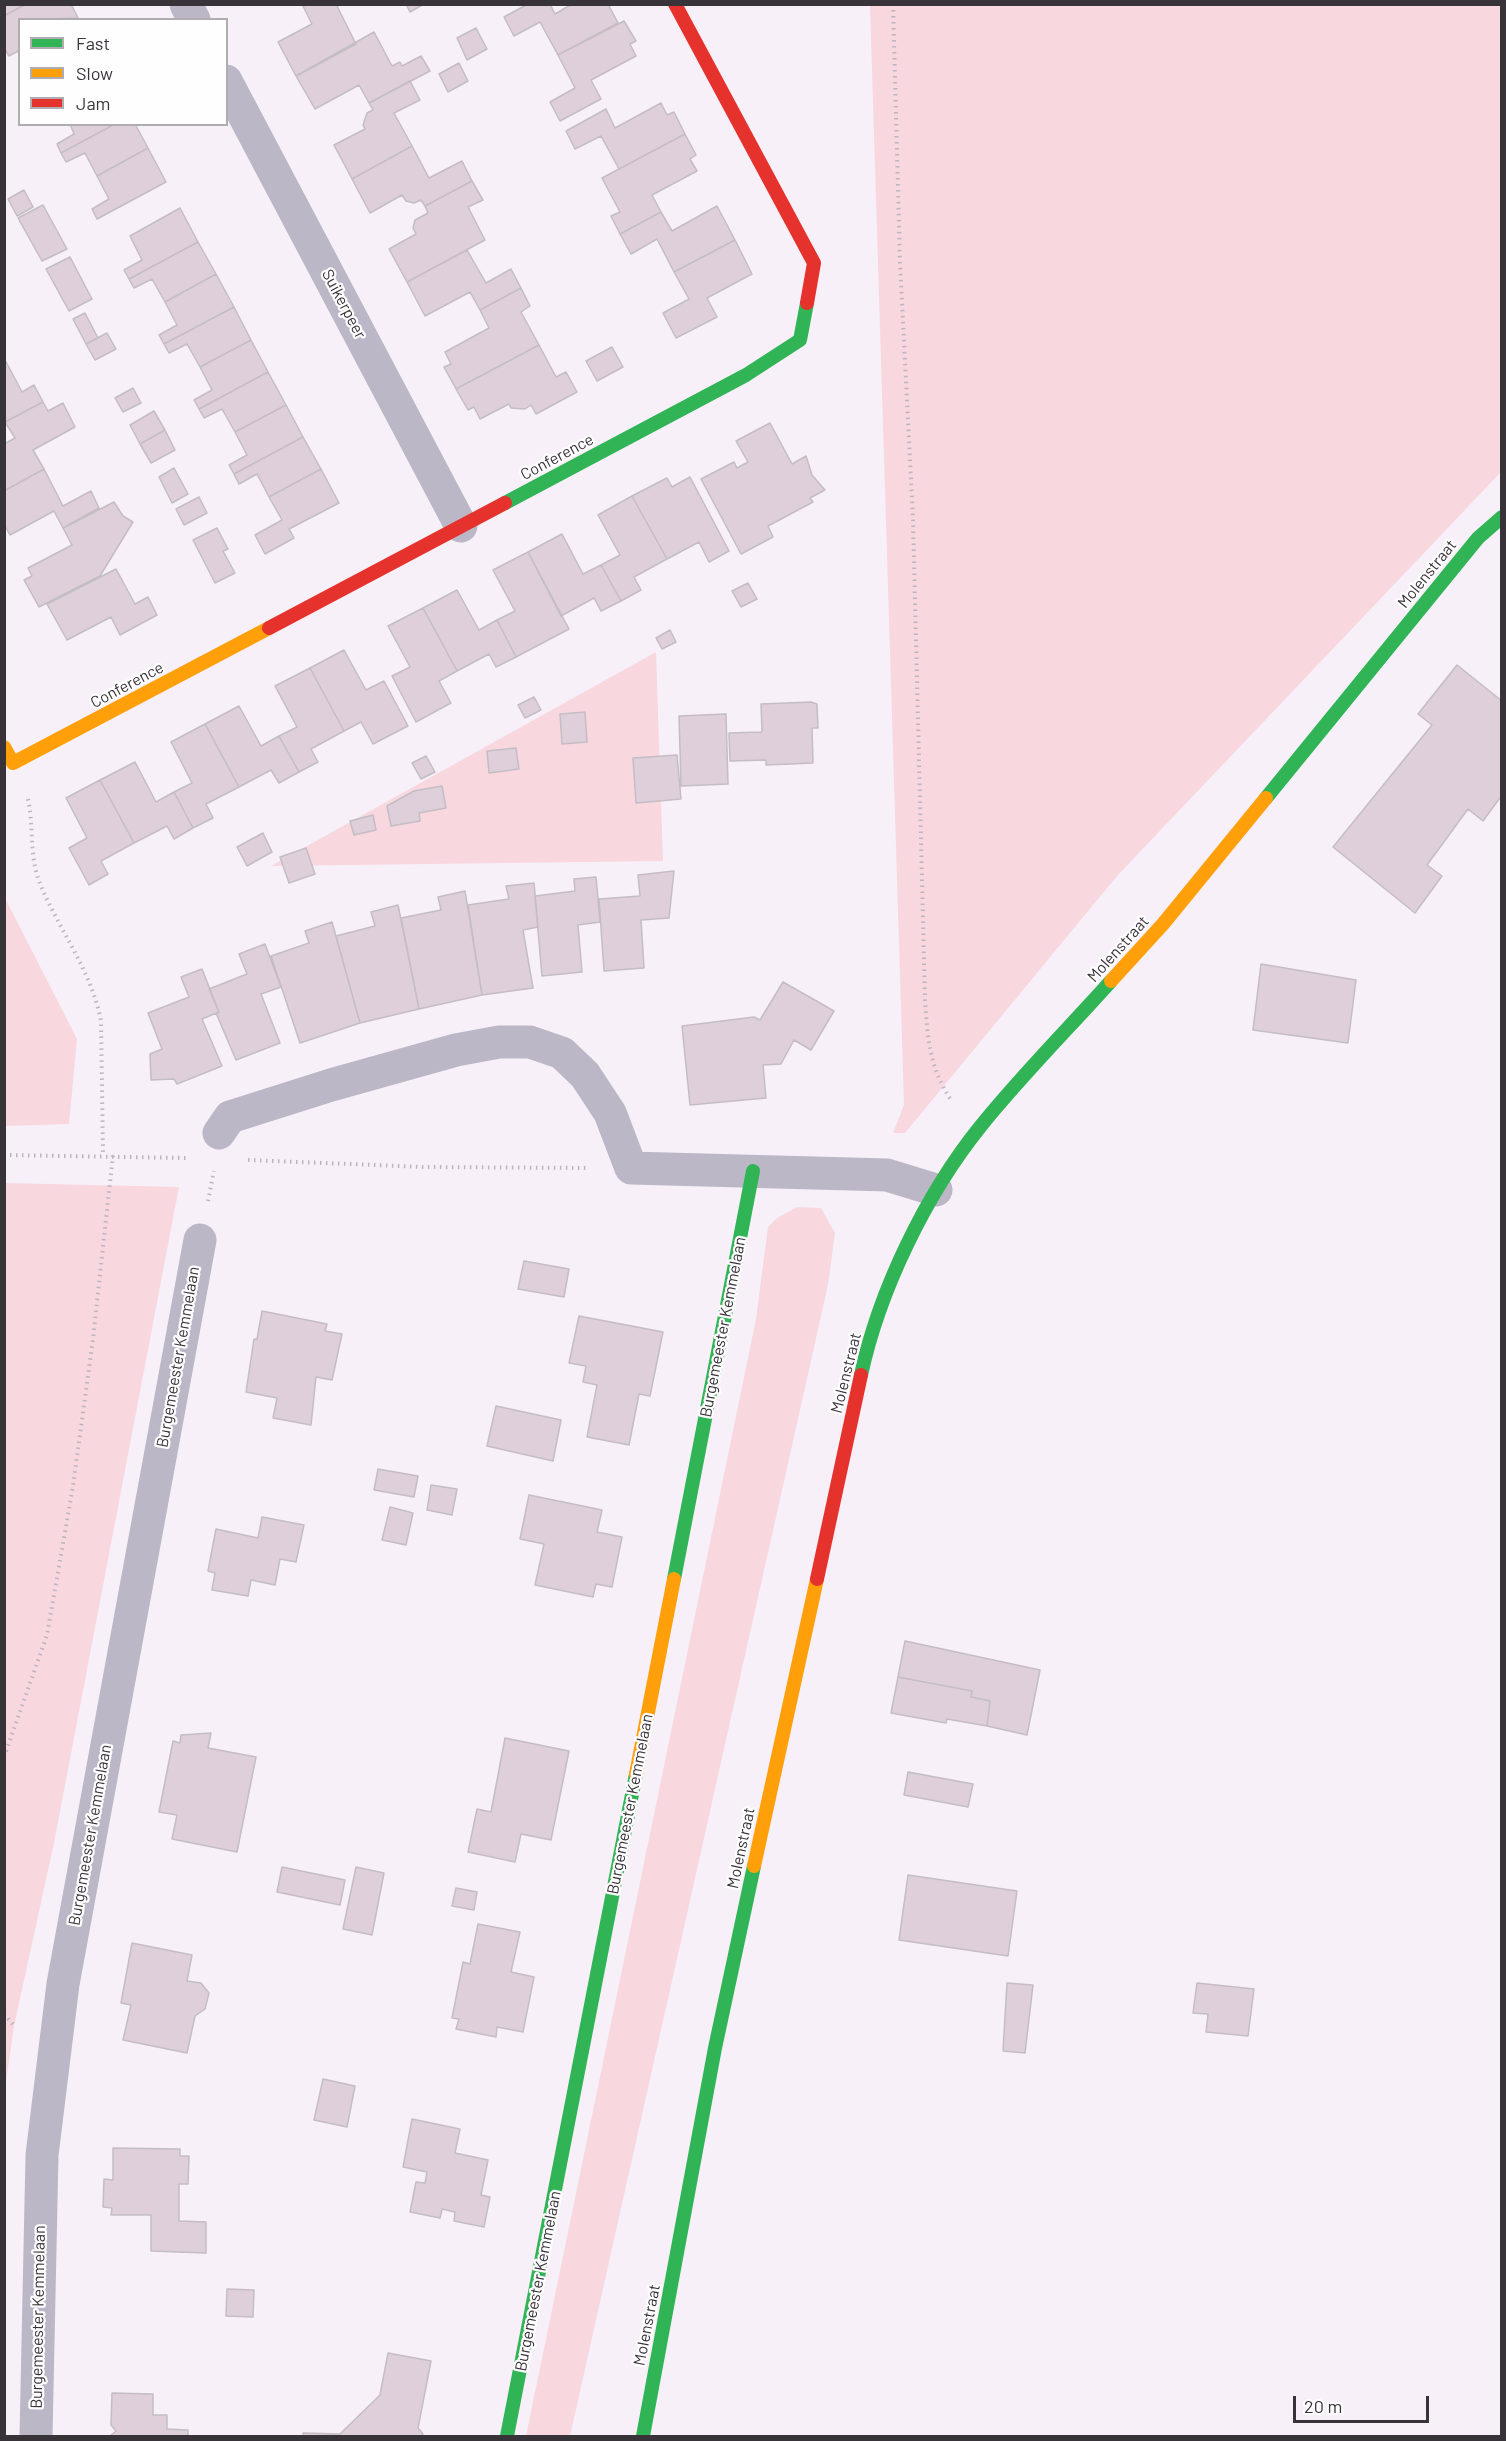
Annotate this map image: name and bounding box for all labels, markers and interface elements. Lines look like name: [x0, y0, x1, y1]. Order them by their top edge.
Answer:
legend: [18, 18, 228, 126]
text: Fast: [76, 32, 110, 54]
text: Slow: [76, 62, 113, 84]
text: Jam: [76, 92, 110, 114]
street label: Suikerpeer: [318, 266, 370, 342]
street label: Conference: [517, 430, 597, 484]
street label: Molenstraat: [1394, 536, 1460, 612]
street label: Conference: [87, 658, 167, 712]
street label: Molenstraat: [1083, 912, 1153, 986]
street label: Burgemeester Kemmelaan: [696, 1235, 750, 1419]
street label: Burgemeester Kemmelaan: [153, 1265, 203, 1449]
street label: Molenstraat: [827, 1331, 865, 1415]
street label: Burgemeester Kemmelaan: [603, 1712, 657, 1896]
street label: Burgemeester Kemmelaan: [65, 1743, 115, 1927]
street label: Molenstraat: [723, 1806, 759, 1890]
street label: Burgemeester Kemmelaan: [511, 2189, 565, 2373]
street label: Burgemeester Kemmelaan: [27, 2225, 49, 2409]
street label: Molenstraat: [630, 2283, 664, 2367]
scale bar: [1296, 2384, 1432, 2422]
text: 20 m: [1304, 2395, 1342, 2417]

